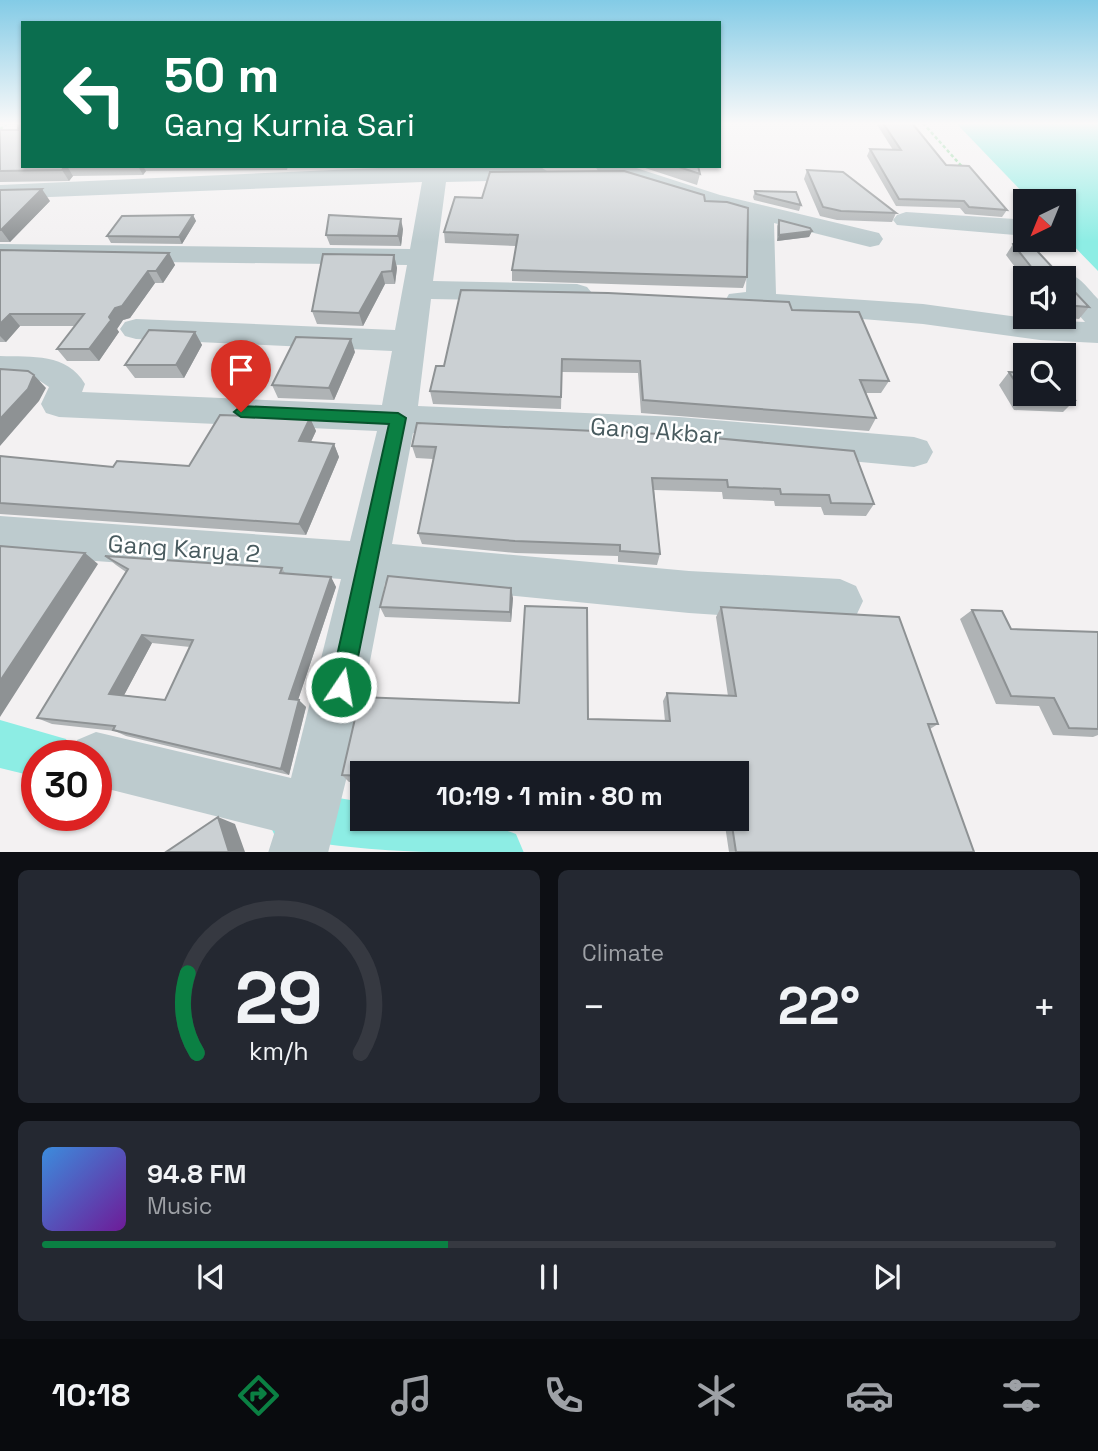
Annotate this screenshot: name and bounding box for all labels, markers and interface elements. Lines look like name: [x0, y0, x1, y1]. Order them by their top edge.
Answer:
text: 50 m: [164, 44, 279, 106]
icon: left: [49, 49, 140, 140]
text: Gang Kurnia Sari: [164, 105, 415, 145]
north arrow: [1013, 189, 1076, 252]
map controls: [1013, 189, 1076, 406]
button: sound: [1013, 266, 1076, 329]
pin: [211, 340, 271, 412]
button: search: [1013, 343, 1076, 406]
icon: arrive: [222, 351, 260, 389]
street label: Gang Akbar: [589, 410, 723, 451]
street label: Gang Karya 2: [107, 528, 261, 569]
position arrow: [304, 650, 378, 724]
speed limit sign: 30: [21, 740, 112, 831]
text: 10:19 · 1 min · 80 m: [436, 779, 663, 813]
text: Climate: [582, 938, 664, 968]
text: 29: [235, 951, 323, 1044]
text: 22°: [778, 973, 860, 1039]
text: −: [582, 983, 606, 1031]
text: +: [1032, 983, 1056, 1031]
text: km/h: [249, 1034, 309, 1066]
text: 94.8 FM: [147, 1157, 246, 1191]
text: Music: [147, 1191, 212, 1221]
icon: previous: [192, 1258, 230, 1296]
icon: pause: [530, 1258, 568, 1296]
icon: next: [868, 1258, 906, 1296]
icon: directions: [234, 1371, 283, 1420]
icon: music: [387, 1371, 436, 1420]
icon: phone: [539, 1371, 588, 1420]
icon: climate: [692, 1371, 741, 1420]
icon: car: [845, 1371, 894, 1420]
icon: filters: [997, 1371, 1046, 1420]
text: 10:18: [52, 1375, 130, 1415]

